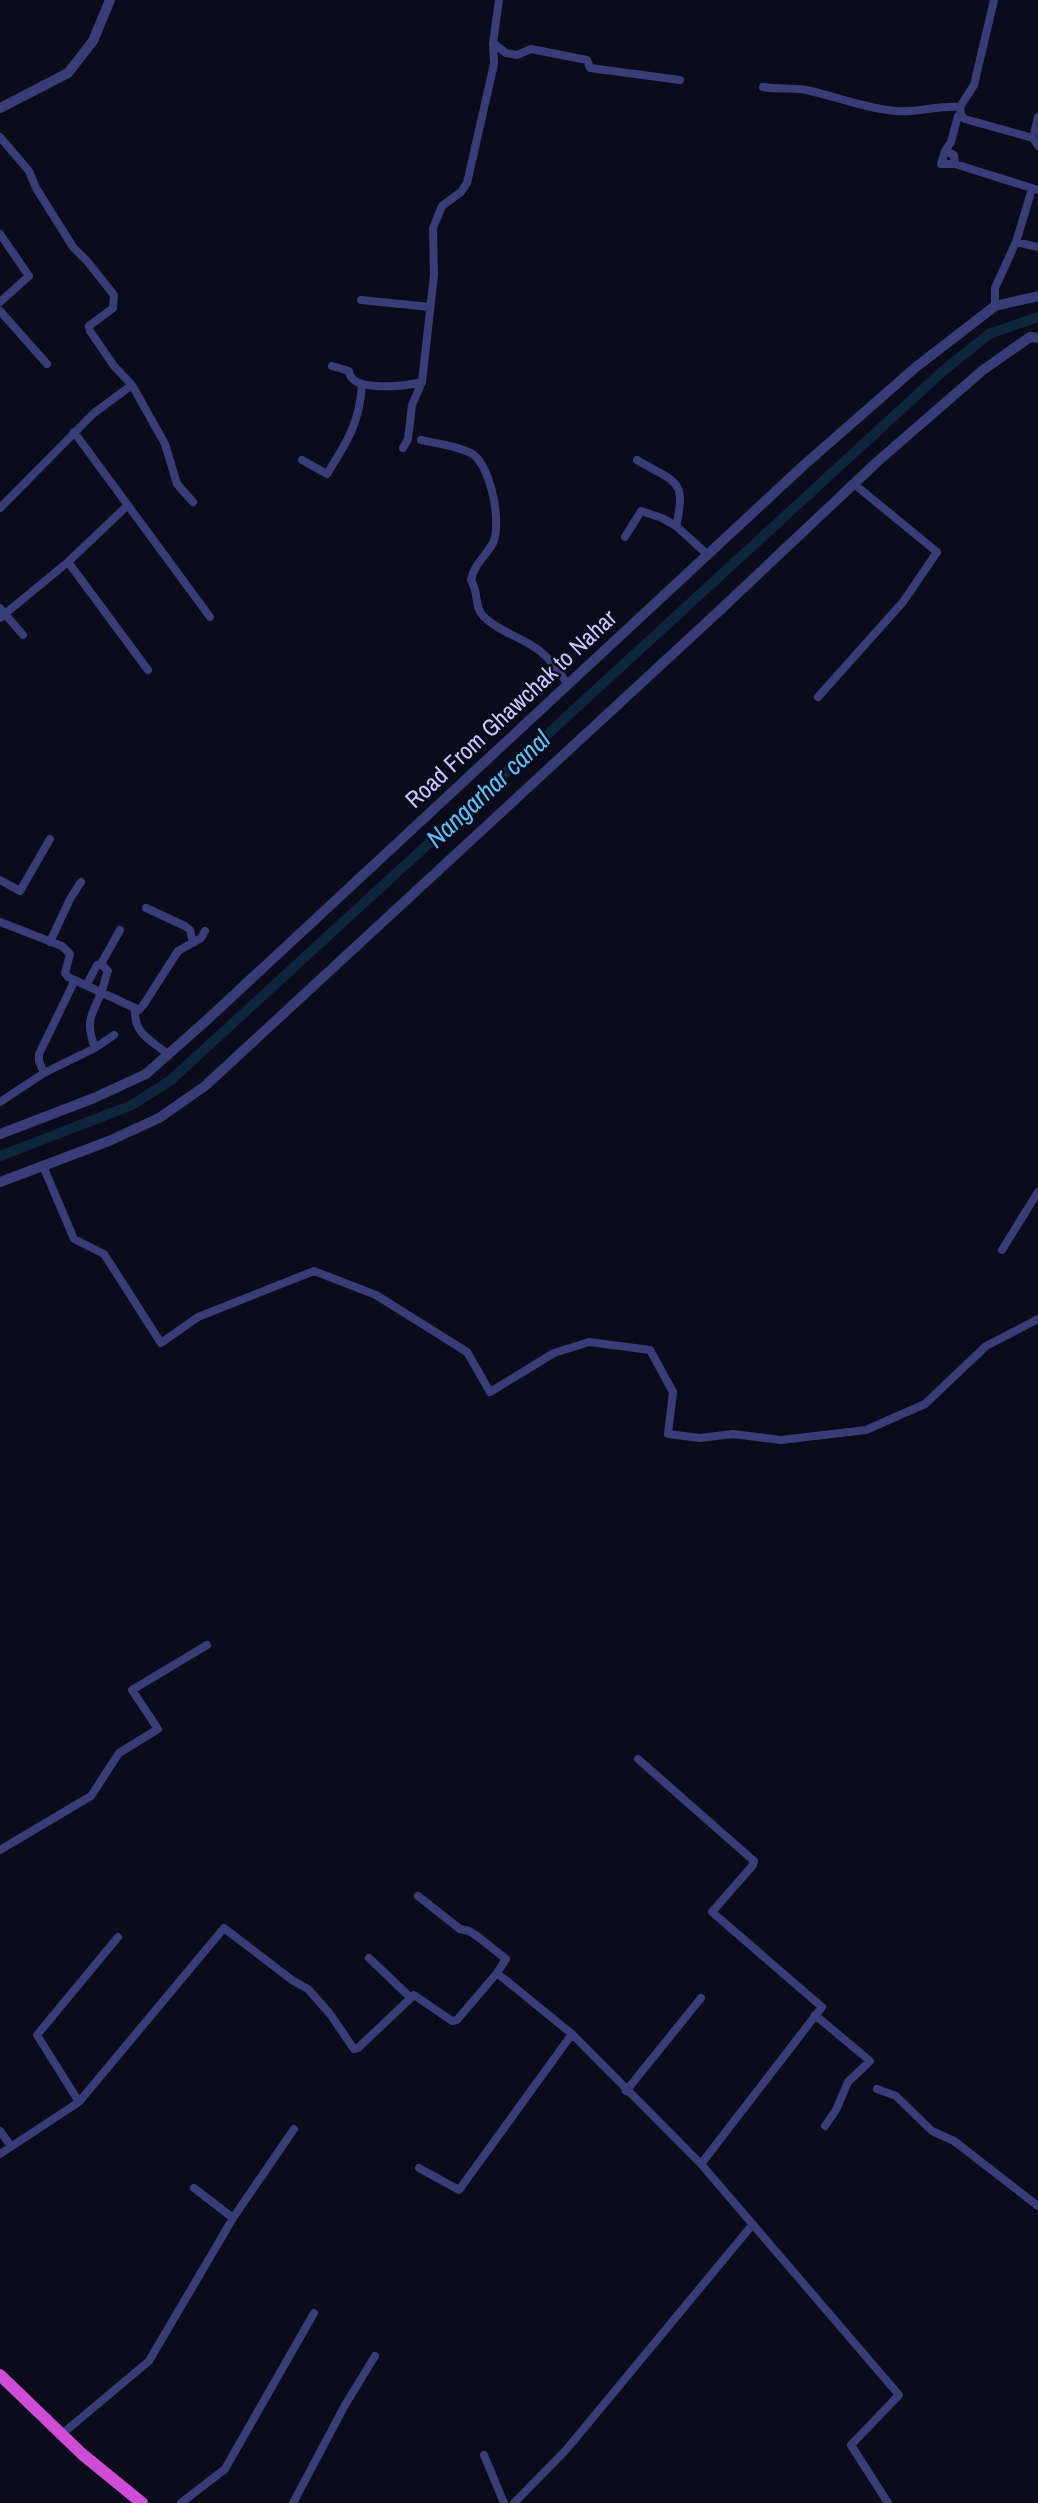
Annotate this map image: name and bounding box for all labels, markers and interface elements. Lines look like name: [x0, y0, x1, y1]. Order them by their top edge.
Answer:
street label: Road From Ghawchak to Nahar: [398, 602, 623, 815]
water label: Nangarhar canal: [418, 721, 558, 855]

